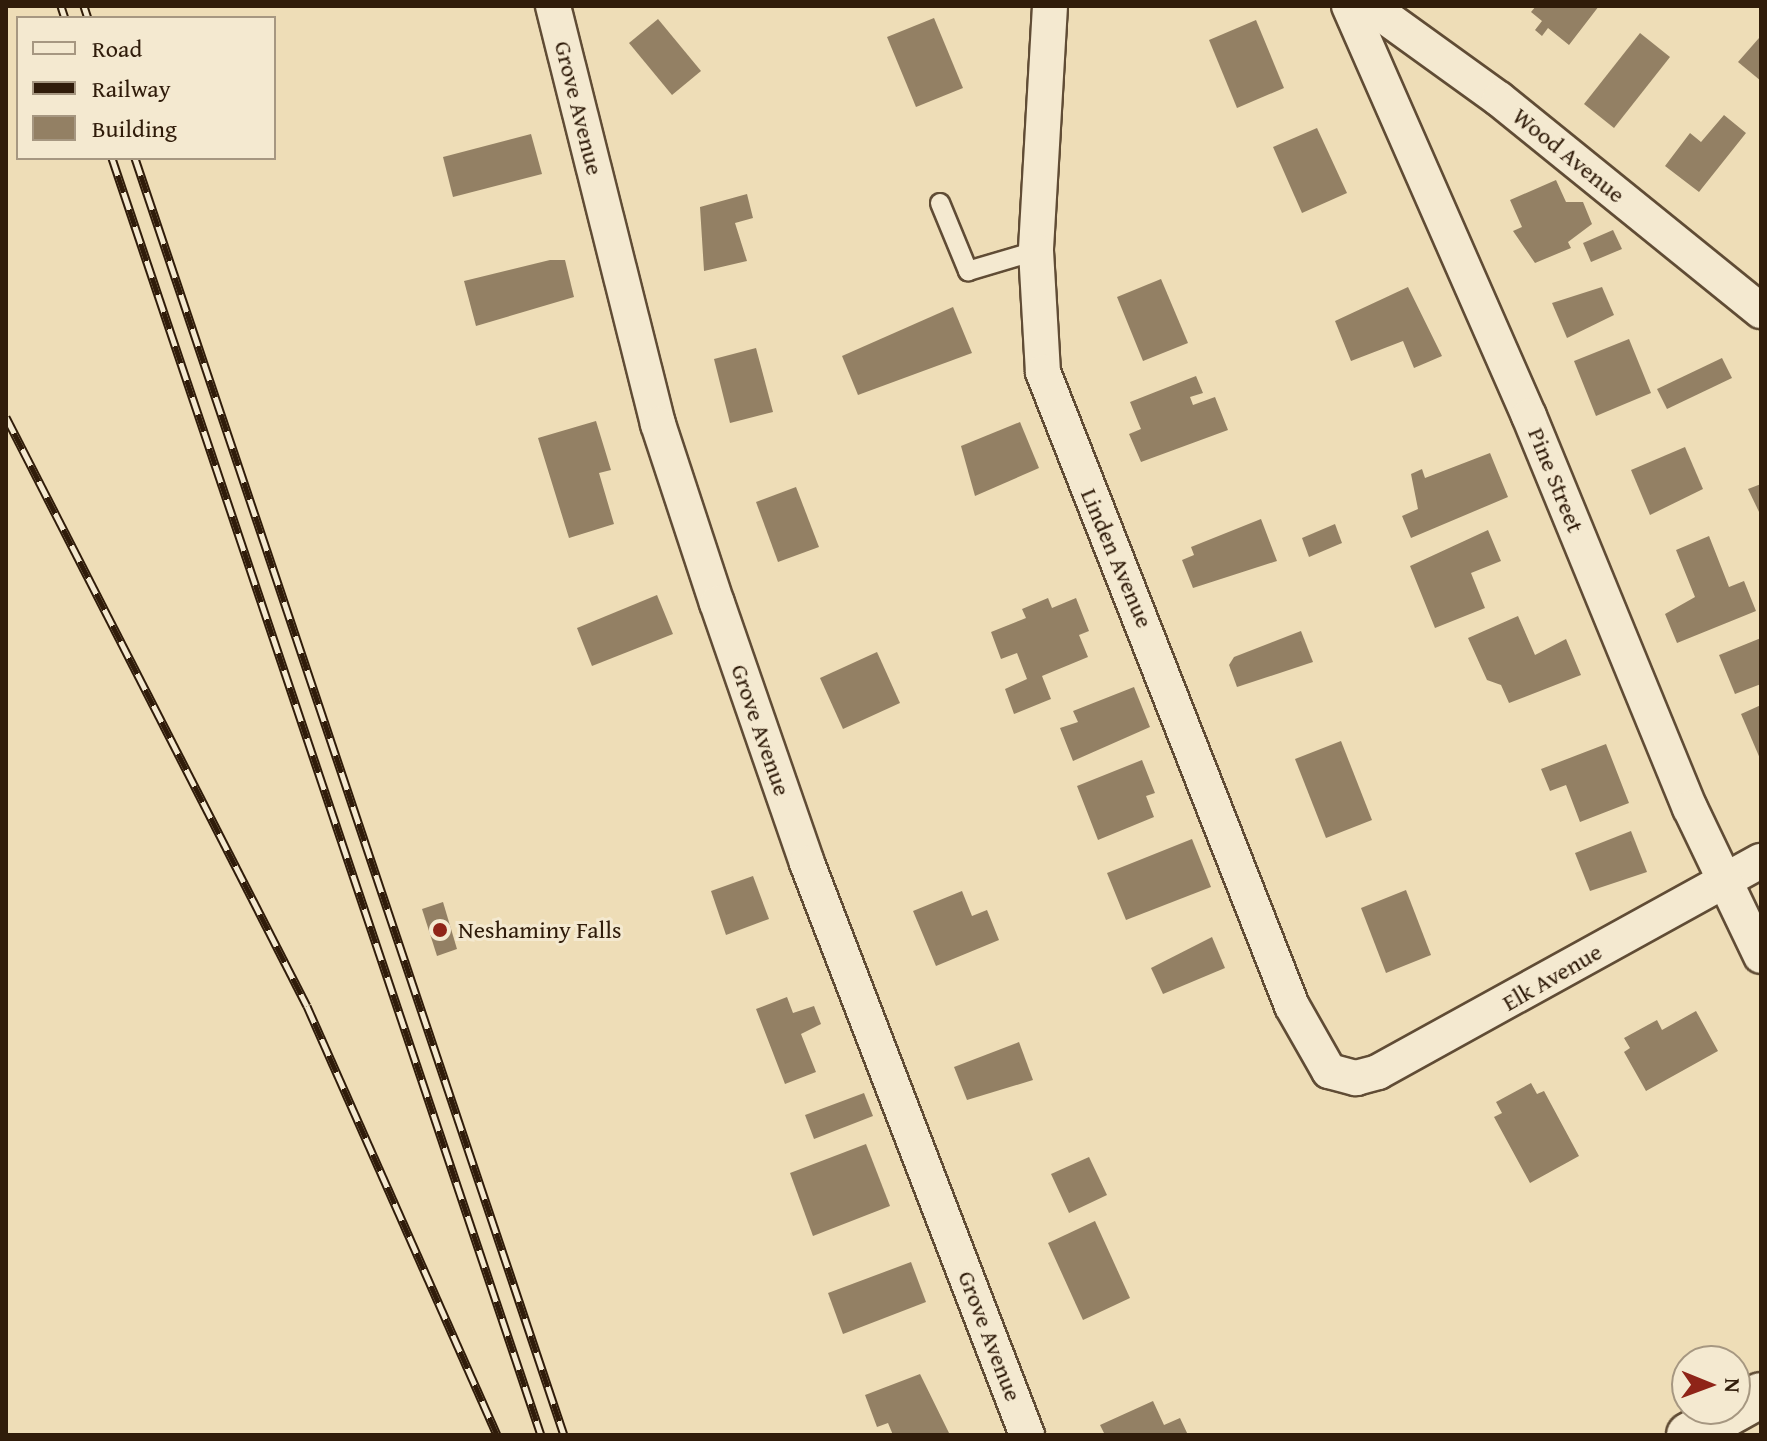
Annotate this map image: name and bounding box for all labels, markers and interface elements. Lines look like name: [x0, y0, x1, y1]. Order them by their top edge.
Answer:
legend: [16, 16, 276, 160]
text: Road: [92, 31, 142, 66]
street label: Grove Avenue: [548, 38, 610, 178]
text: Railway: [92, 71, 171, 106]
street label: Wood Avenue: [1507, 101, 1631, 209]
text: Building: [92, 111, 177, 146]
street label: Pine Street: [1522, 423, 1590, 537]
street label: Linden Avenue: [1075, 484, 1159, 632]
street label: Grove Avenue: [725, 660, 797, 800]
place label: Neshaminy Falls: [458, 916, 621, 944]
marker: Neshaminy Falls: [429, 919, 451, 941]
street label: Elk Avenue: [1497, 937, 1607, 1017]
street label: Grove Avenue: [952, 1267, 1028, 1405]
north arrow: [1671, 1345, 1751, 1425]
text: N: [1717, 1378, 1749, 1393]

